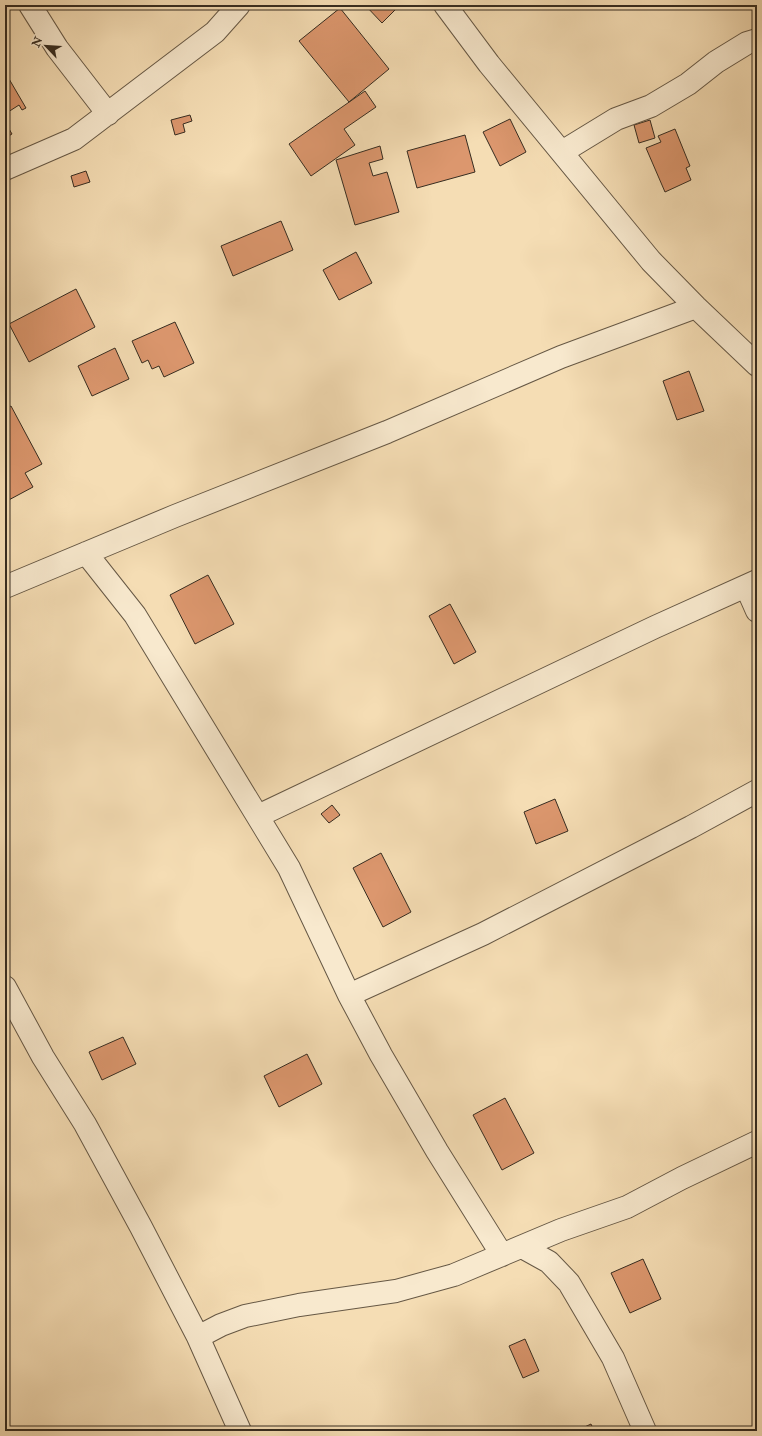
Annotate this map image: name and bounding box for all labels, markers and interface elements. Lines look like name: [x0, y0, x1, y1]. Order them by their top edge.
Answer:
north arrow: [26, 26, 66, 66]
text: N: [29, 34, 46, 50]

